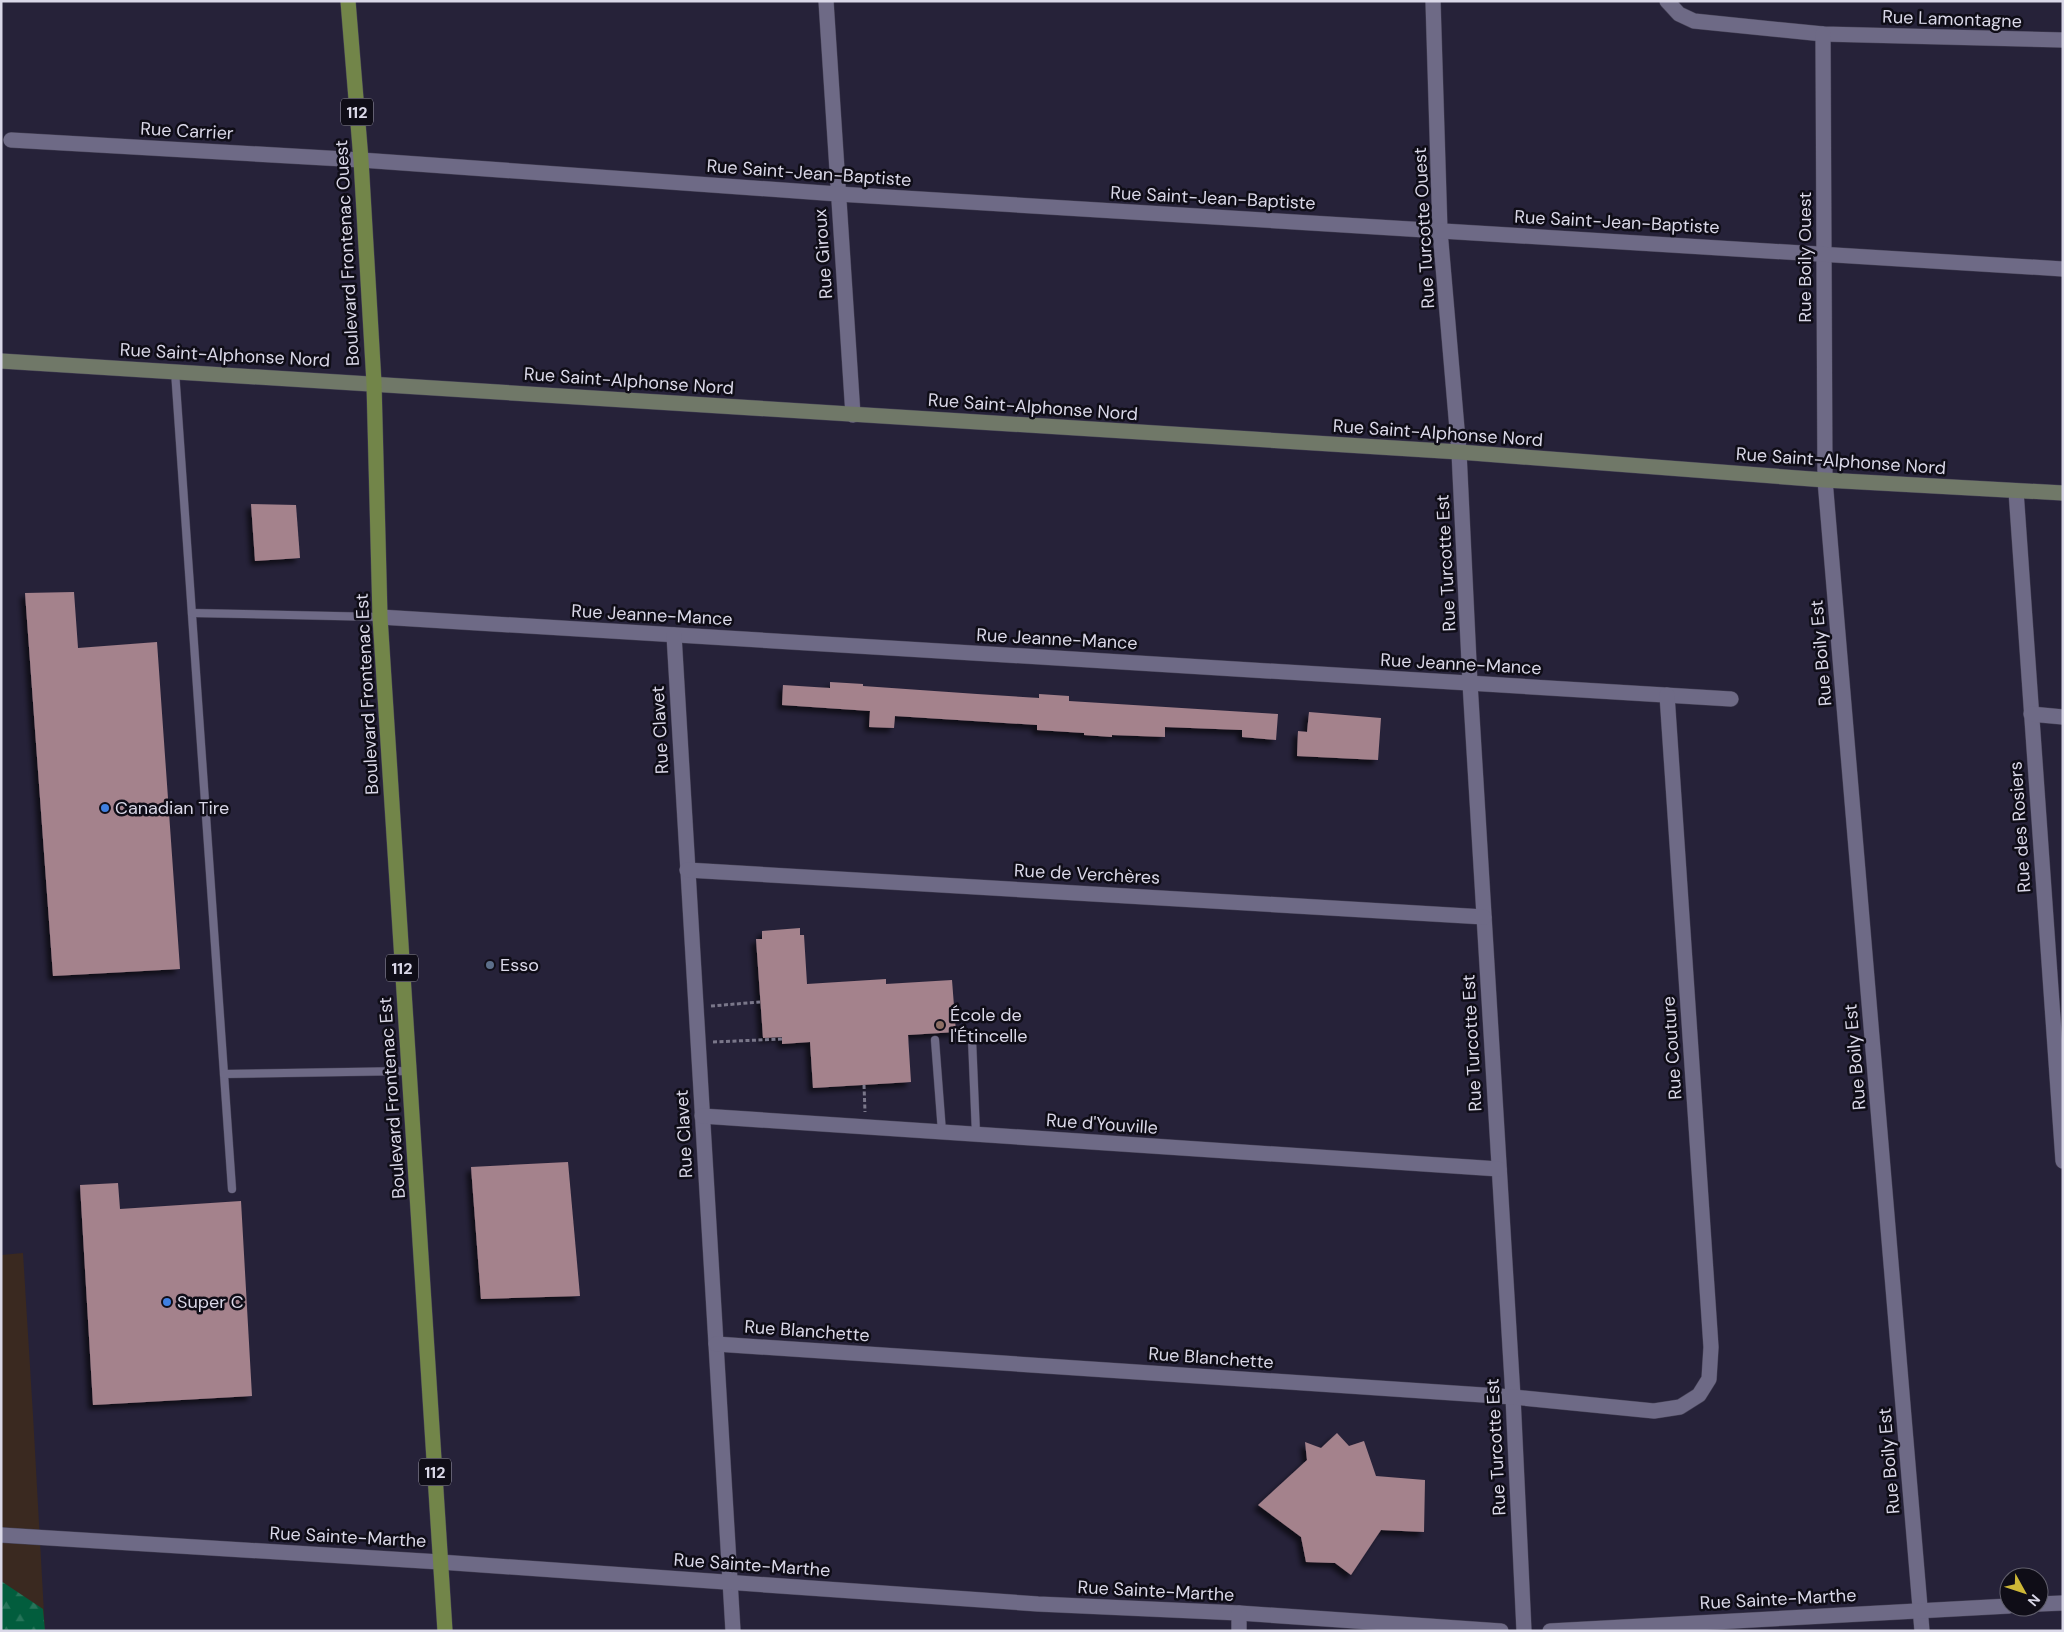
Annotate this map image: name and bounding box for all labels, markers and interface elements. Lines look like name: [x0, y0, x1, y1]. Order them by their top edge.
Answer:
street label: Rue Lamontagne: [1882, 5, 2022, 33]
road number: 112: [341, 98, 373, 125]
street label: Rue Carrier: [140, 117, 235, 145]
street label: Boulevard Frontenac Ouest: [329, 139, 365, 367]
street label: Rue Turcotte Ouest: [1408, 147, 1440, 309]
street label: Rue Saint-Jean-Baptiste: [706, 154, 912, 192]
street label: Rue Saint-Jean-Baptiste: [1110, 181, 1316, 215]
street label: Rue Boily Ouest: [1793, 192, 1817, 322]
street label: Rue Saint-Jean-Baptiste: [1514, 205, 1720, 239]
street label: Rue Giroux: [808, 208, 838, 300]
street label: Rue Saint-Alphonse Nord: [119, 338, 331, 372]
street label: Rue Saint-Alphonse Nord: [523, 362, 735, 400]
street label: Rue Saint-Alphonse Nord: [927, 388, 1139, 426]
street label: Rue Saint-Alphonse Nord: [1332, 414, 1544, 452]
street label: Rue Saint-Alphonse Nord: [1735, 442, 1947, 480]
street label: Rue Turcotte Est: [1430, 494, 1462, 632]
street label: Boulevard Frontenac Est: [350, 593, 384, 795]
street label: Rue Jeanne-Mance: [571, 599, 733, 631]
street label: Rue Boily Est: [1804, 599, 1838, 707]
street label: Rue Jeanne-Mance: [976, 623, 1138, 655]
street label: Rue Jeanne-Mance: [1380, 648, 1542, 680]
street label: Rue Clavet: [646, 685, 674, 775]
street label: Rue des Rosiers: [2003, 761, 2037, 893]
place label: Canadian Tire: [115, 796, 229, 820]
marker: Canadian Tire: [99, 802, 111, 814]
street label: Rue de Verchères: [1013, 858, 1161, 890]
place label: Esso: [500, 953, 539, 977]
road number: 112: [386, 954, 418, 981]
marker: Esso: [484, 959, 496, 971]
street label: Rue Turcotte Est: [1456, 974, 1488, 1112]
street label: Rue Couture: [1656, 995, 1688, 1101]
street label: Boulevard Frontenac Est: [373, 996, 411, 1200]
place label: École de l'Étincelle: [950, 1003, 1028, 1048]
street label: Rue Boily Est: [1838, 1003, 1872, 1111]
marker: École de l'Étincelle: [934, 1019, 946, 1031]
street label: Rue Clavet: [670, 1089, 698, 1179]
street label: Rue d'Youville: [1045, 1108, 1159, 1140]
place label: Super C: [177, 1290, 244, 1314]
marker: Super C: [161, 1296, 173, 1308]
street label: Rue Blanchette: [743, 1315, 871, 1347]
street label: Rue Blanchette: [1147, 1342, 1275, 1374]
street label: Rue Turcotte Est: [1480, 1378, 1512, 1516]
street label: Rue Boily Est: [1872, 1407, 1906, 1515]
road number: 112: [419, 1458, 451, 1485]
street label: Rue Sainte-Marthe: [269, 1521, 427, 1553]
street label: Rue Sainte-Marthe: [673, 1548, 831, 1582]
north arrow: [1999, 1567, 2049, 1617]
street label: Rue Sainte-Marthe: [1077, 1575, 1235, 1607]
street label: Rue Sainte-Marthe: [1699, 1583, 1857, 1615]
text: N: [2024, 1591, 2044, 1610]

